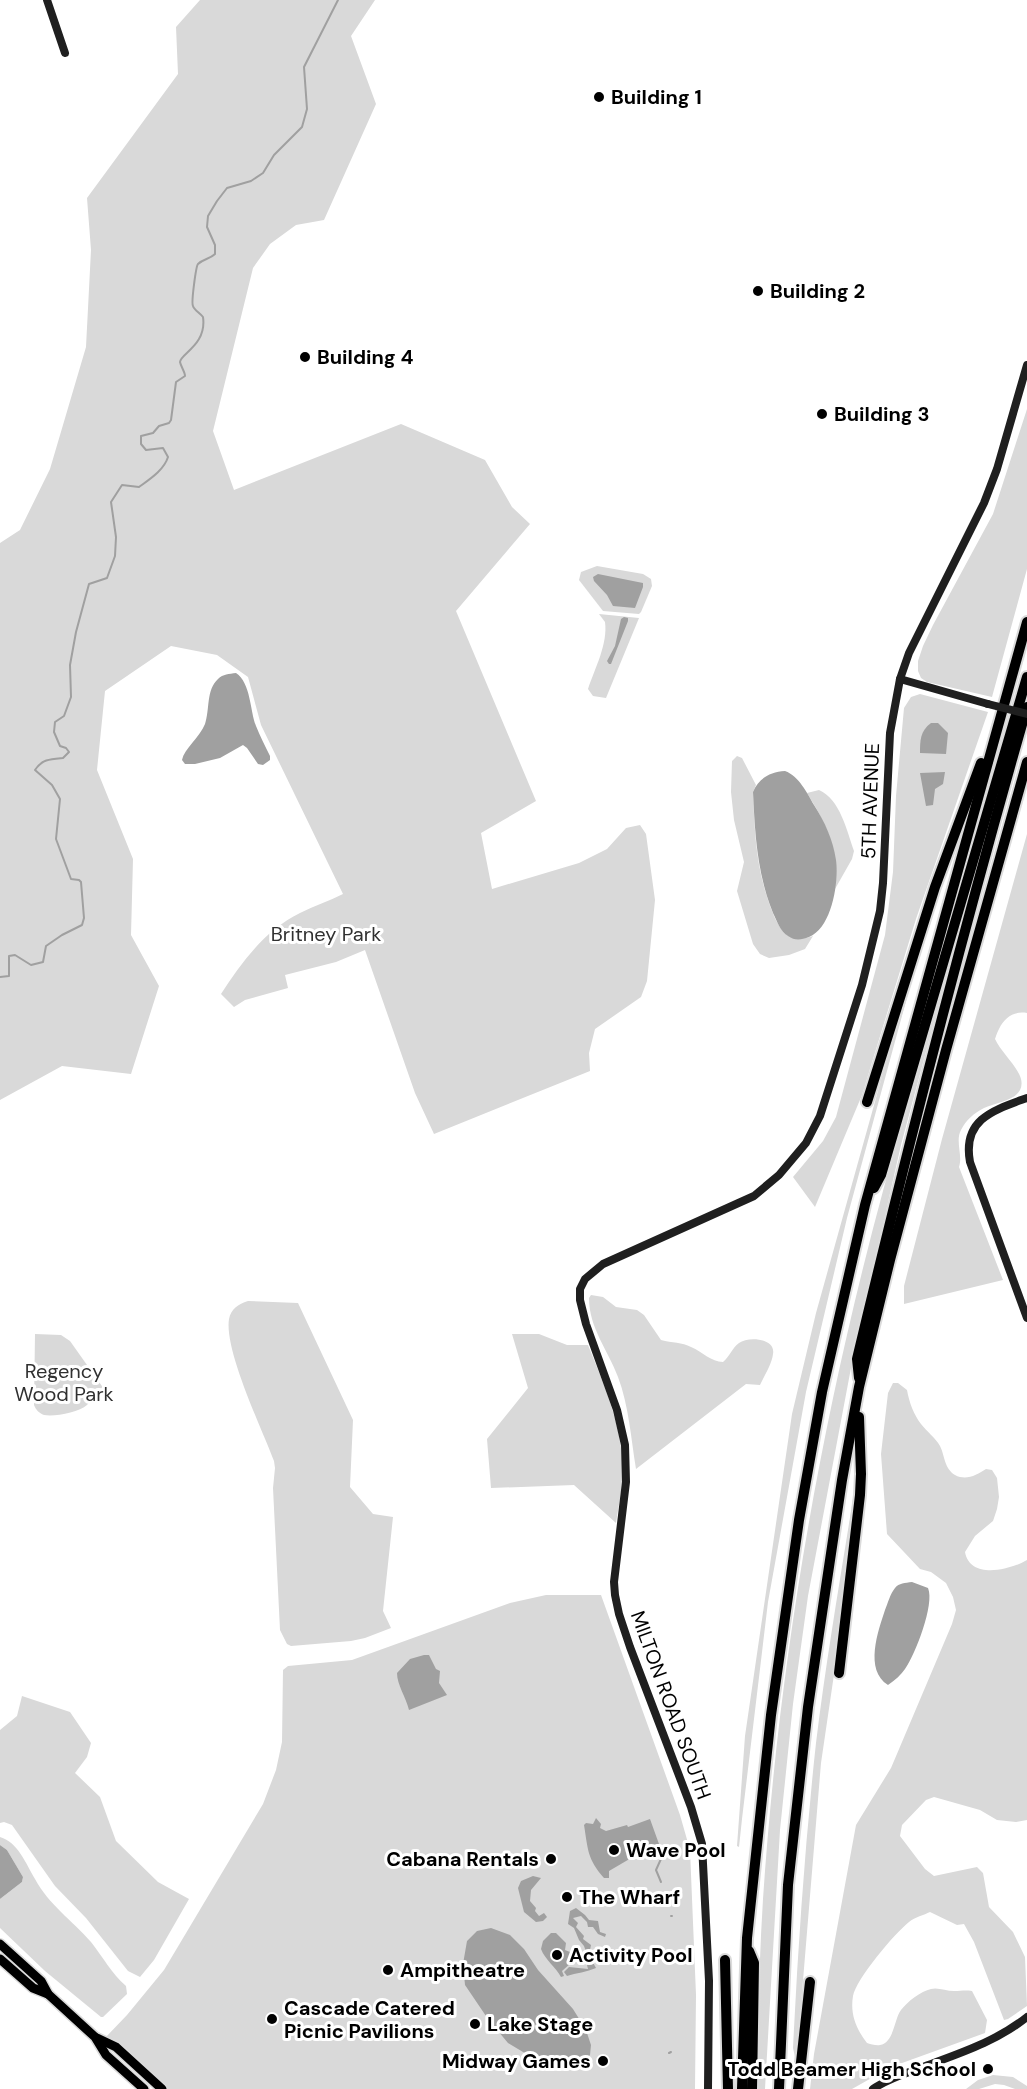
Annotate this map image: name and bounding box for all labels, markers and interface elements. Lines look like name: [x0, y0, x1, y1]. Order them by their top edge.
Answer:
place label: Building 1: [611, 84, 702, 110]
marker: Building 1: [592, 90, 606, 104]
place label: Building 2: [770, 278, 865, 304]
marker: Building 2: [751, 284, 765, 298]
place label: Building 4: [317, 344, 413, 370]
marker: Building 4: [298, 350, 312, 364]
place label: Building 3: [834, 401, 930, 427]
marker: Building 3: [815, 407, 829, 421]
street label: 5TH AVENUE: [855, 742, 885, 860]
park label: Britney Park: [271, 921, 381, 947]
park label: Regency Wood Park: [14, 1358, 114, 1407]
street label: MILTON ROAD SOUTH: [625, 1607, 717, 1803]
place label: Wave Pool: [626, 1837, 726, 1863]
marker: Wave Pool: [607, 1843, 621, 1857]
place label: Cabana Rentals: [386, 1846, 539, 1872]
marker: Cabana Rentals: [544, 1852, 558, 1866]
place label: The Wharf: [579, 1884, 680, 1910]
marker: The Wharf: [560, 1890, 574, 1904]
place label: Activity Pool: [569, 1942, 693, 1968]
marker: Activity Pool: [550, 1948, 564, 1962]
place label: Ampitheatre: [400, 1957, 525, 1983]
marker: Ampitheatre: [381, 1963, 395, 1977]
place label: Cascade Catered Picnic Pavilions: [284, 1995, 455, 2044]
place label: Lake Stage: [487, 2011, 593, 2037]
marker: Cascade Catered Picnic Pavilions: [265, 2012, 279, 2026]
marker: Lake Stage: [468, 2017, 482, 2031]
place label: Midway Games: [442, 2048, 591, 2074]
marker: Midway Games: [596, 2054, 610, 2068]
place label: Todd Beamer High School: [727, 2056, 976, 2082]
marker: Todd Beamer High School: [981, 2062, 995, 2076]

